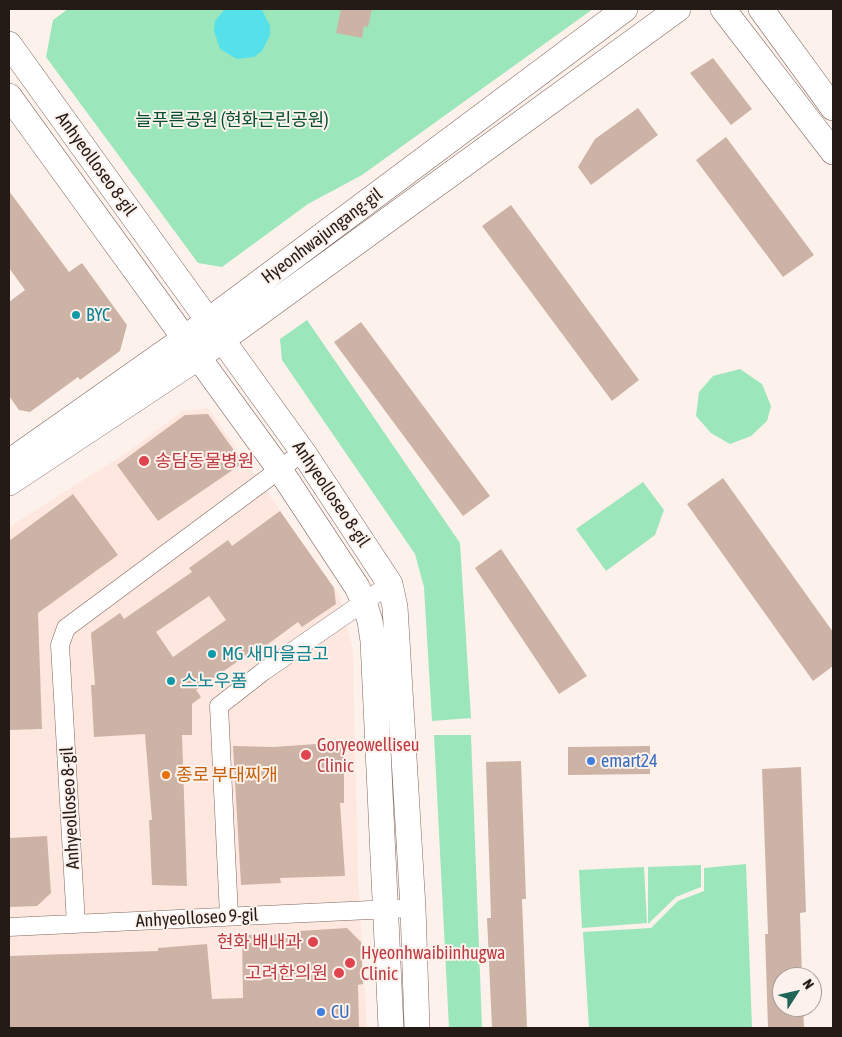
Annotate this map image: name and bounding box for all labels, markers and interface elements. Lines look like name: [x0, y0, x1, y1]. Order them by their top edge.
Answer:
street label: Anhyeolloseo 8-gil: [51, 108, 141, 220]
park label: 늘푸른공원 (현화근린공원): [135, 109, 329, 131]
street label: Hyeonhwajungang-gil: [257, 184, 387, 288]
place label: BYC: [86, 304, 110, 326]
marker: BYC: [70, 309, 82, 321]
street label: Anhyeolloseo 8-gil: [288, 437, 374, 551]
place label: 송담동물병원: [155, 450, 254, 472]
marker: 송담동물병원: [137, 454, 151, 468]
place label: MG 새마을금고: [222, 643, 329, 665]
marker: MG 새마을금고: [206, 648, 218, 660]
place label: 스노우폼: [181, 670, 247, 692]
marker: 스노우폼: [165, 675, 177, 687]
place label: Goryeowelliseu Clinic: [317, 734, 420, 776]
street label: Anhyeolloseo 8-gil: [56, 746, 84, 870]
marker: Goryeowelliseu Clinic: [299, 748, 313, 762]
place label: emart24: [601, 750, 658, 772]
marker: emart24: [585, 755, 597, 767]
place label: 종로 부대찌개: [176, 764, 278, 786]
marker: 종로 부대찌개: [160, 769, 172, 781]
street label: Anhyeolloseo 9-gil: [135, 904, 259, 932]
place label: 현화 배내과: [217, 931, 302, 953]
marker: 현화 배내과: [306, 935, 320, 949]
place label: Hyeonhwaibiinhugwa Clinic: [361, 942, 505, 984]
marker: Hyeonhwaibiinhugwa Clinic: [343, 956, 357, 970]
place label: 고려한의원: [245, 962, 328, 984]
marker: 고려한의원: [332, 966, 346, 980]
north arrow: [772, 967, 822, 1017]
text: N: [800, 976, 817, 992]
place label: CU: [331, 1001, 350, 1023]
marker: CU: [315, 1006, 327, 1018]

